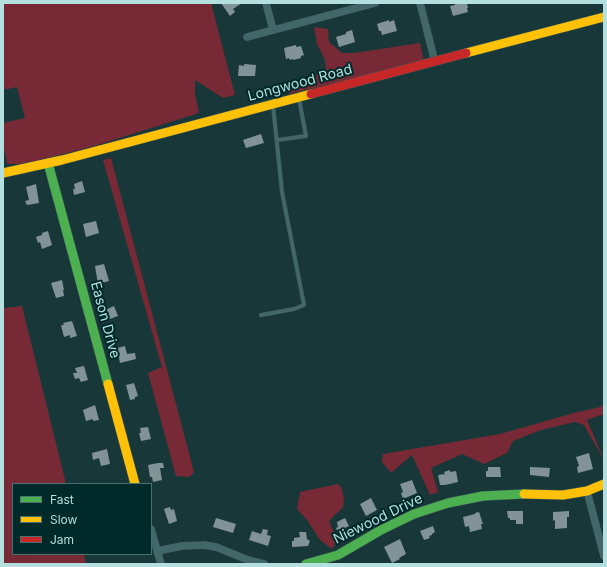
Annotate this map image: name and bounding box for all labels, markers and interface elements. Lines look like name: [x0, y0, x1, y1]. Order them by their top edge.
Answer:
street label: Longwood Road: [246, 61, 354, 105]
street label: Eason Drive: [87, 280, 123, 360]
legend: [12, 483, 152, 555]
street label: Niewood Drive: [331, 490, 425, 548]
text: Fast: [50, 492, 74, 507]
text: Slow: [50, 512, 77, 527]
text: Jam: [50, 532, 74, 547]

